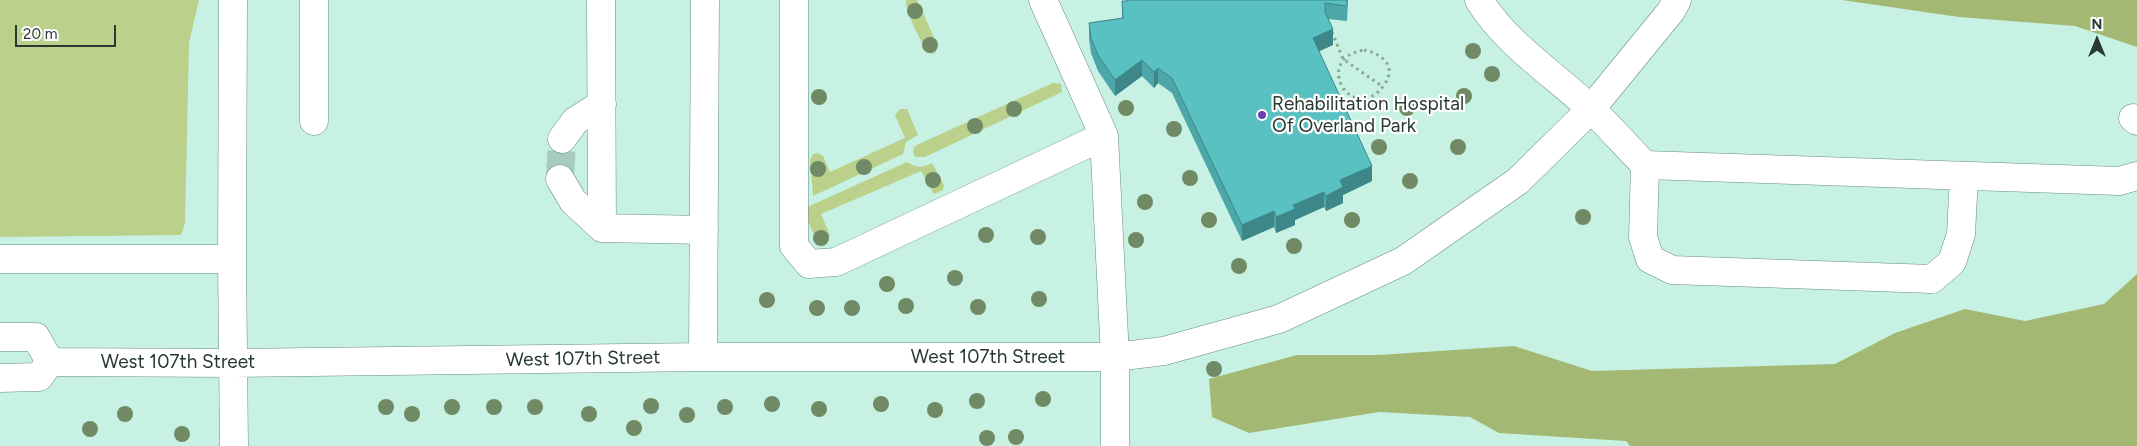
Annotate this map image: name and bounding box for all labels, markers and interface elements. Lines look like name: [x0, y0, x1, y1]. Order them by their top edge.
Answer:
scale bar: [18, 15, 119, 47]
north arrow: [2072, 15, 2122, 65]
text: N: [2092, 16, 2102, 33]
text: 20 m: [23, 25, 57, 43]
place label: Rehabilitation Hospital Of Overland Park: [1272, 93, 1464, 137]
marker: Rehabilitation Hospital Of Overland Park: [1256, 109, 1268, 121]
street label: West 107th Street: [506, 346, 660, 372]
street label: West 107th Street: [911, 346, 1065, 368]
street label: West 107th Street: [101, 351, 255, 373]

